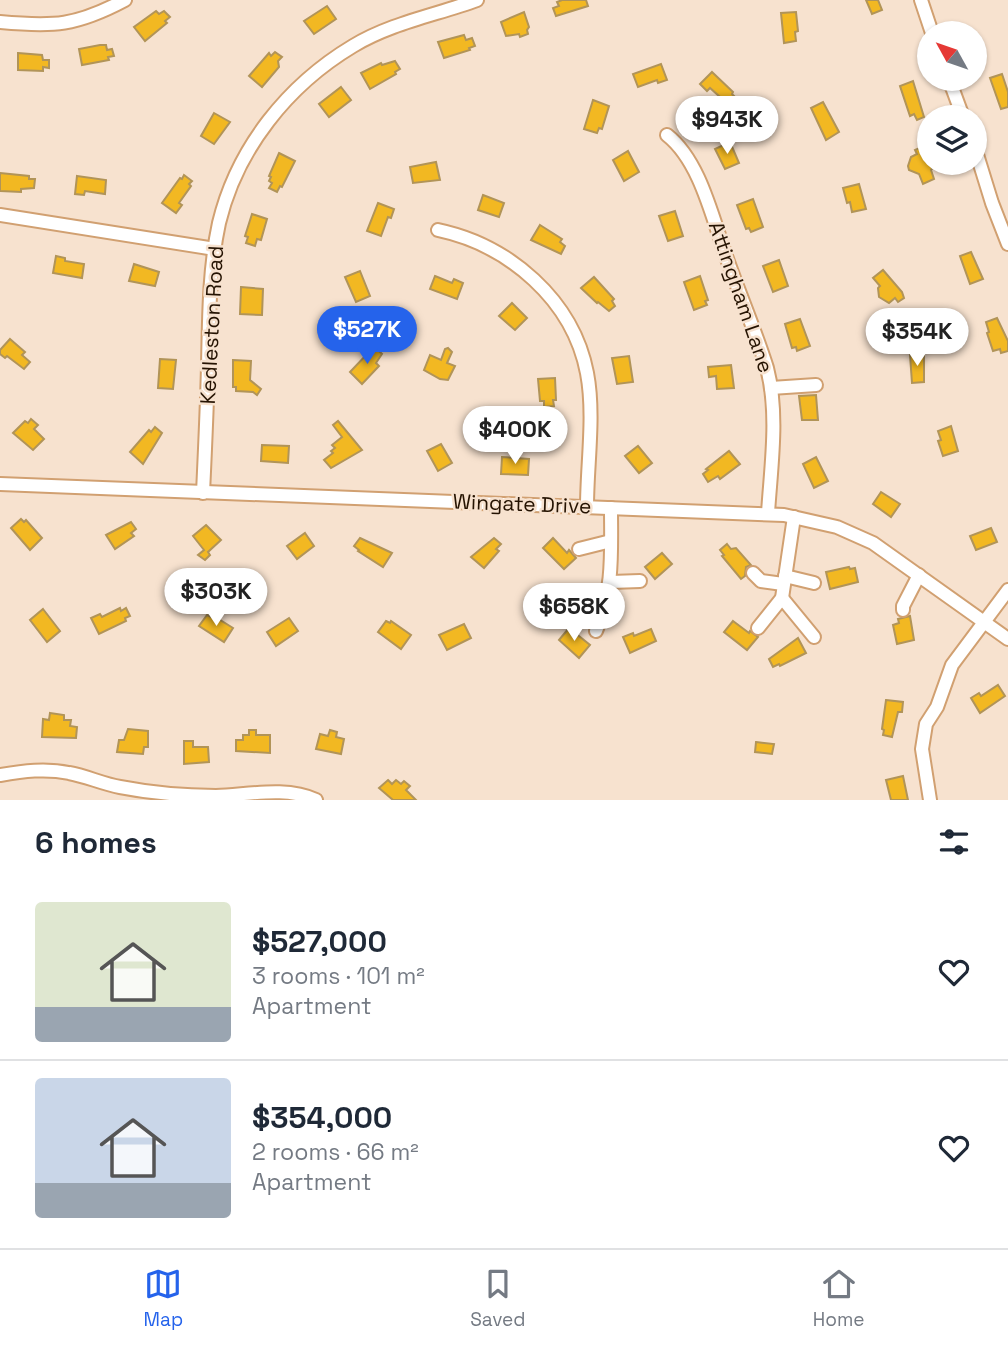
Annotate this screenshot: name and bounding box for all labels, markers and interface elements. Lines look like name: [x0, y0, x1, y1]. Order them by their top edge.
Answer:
north arrow: [917, 21, 987, 91]
map controls: [917, 21, 987, 175]
pin: $943K: [678, 96, 776, 156]
text: $943K: [691, 104, 763, 134]
button: layers: [917, 105, 987, 175]
street label: Attingham Lane: [703, 218, 780, 376]
street label: Kedleston Road: [194, 245, 229, 405]
pin: $527K: [318, 306, 416, 366]
pin: $354K: [868, 308, 966, 368]
text: $527K: [333, 314, 401, 344]
text: $354K: [882, 316, 952, 346]
pin: $400K: [466, 406, 564, 466]
text: $400K: [479, 414, 551, 444]
street label: Wingate Drive: [452, 488, 592, 519]
pin: $303K: [167, 568, 265, 628]
text: $303K: [180, 576, 252, 606]
pin: $658K: [525, 584, 623, 643]
text: $658K: [539, 591, 609, 621]
text: 6 homes: [35, 823, 157, 862]
icon: filters: [935, 823, 973, 861]
text: $527,000: [252, 922, 387, 961]
icon: home: [91, 930, 175, 1014]
icon: heart: [935, 953, 973, 991]
text: 3 rooms · 101 m²: [252, 961, 425, 991]
text: Apartment: [252, 991, 372, 1021]
text: $354,000: [252, 1098, 392, 1137]
icon: home: [91, 1106, 175, 1190]
icon: heart: [935, 1129, 973, 1167]
text: 2 rooms · 66 m²: [252, 1137, 419, 1167]
text: Apartment: [252, 1167, 372, 1197]
tab: Map: [144, 1265, 183, 1332]
tab: Saved: [470, 1265, 526, 1332]
tab: Home: [813, 1265, 864, 1332]

